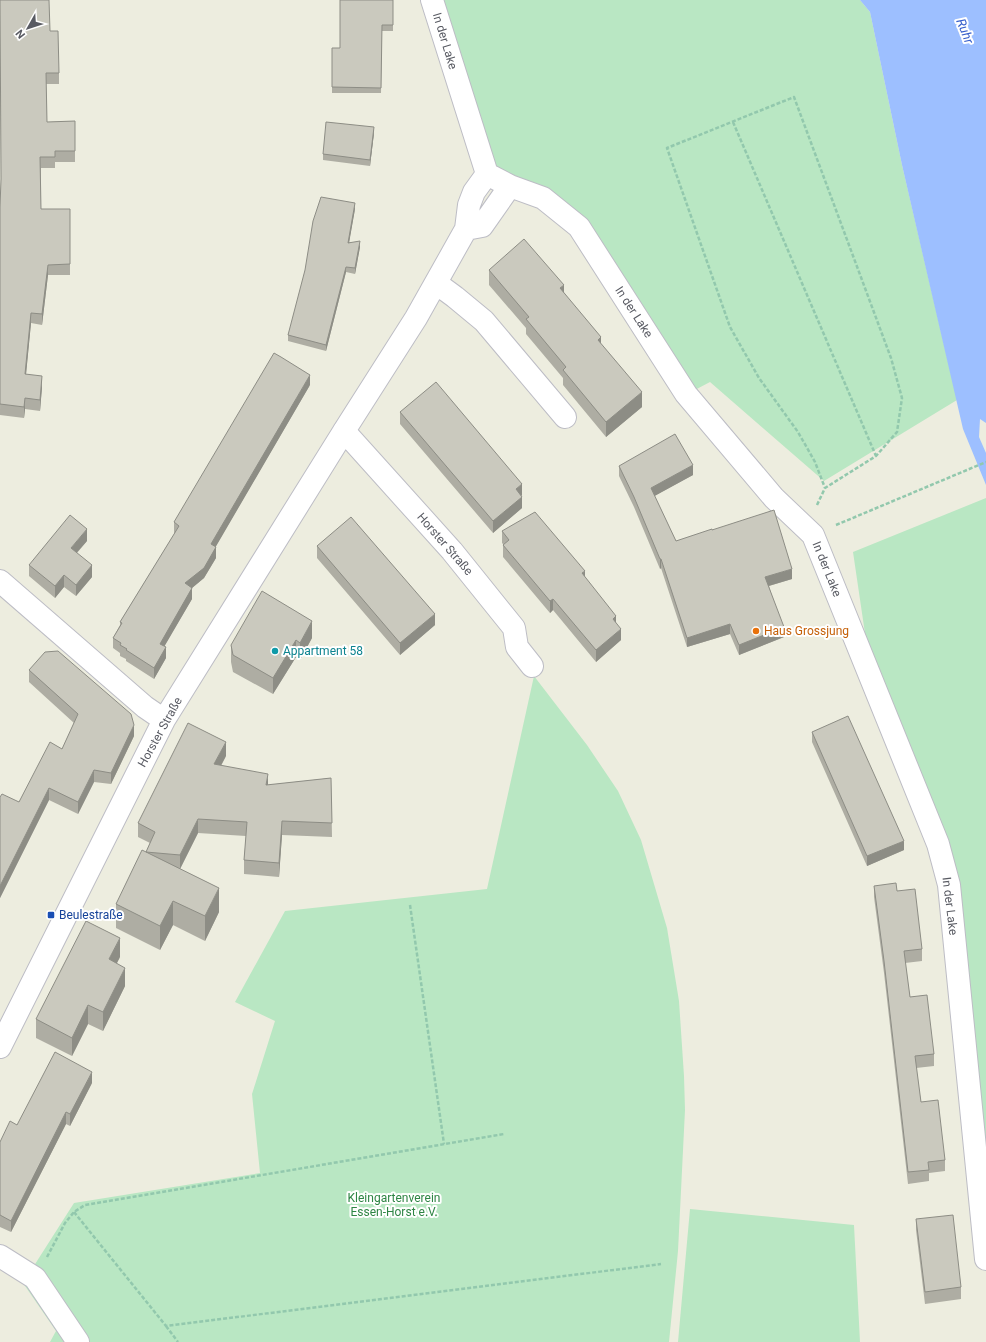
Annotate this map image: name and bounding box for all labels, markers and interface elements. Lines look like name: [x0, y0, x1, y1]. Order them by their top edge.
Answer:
north arrow: [8, 8, 48, 48]
street label: In der Lake: [430, 11, 460, 71]
water label: Ruhr: [953, 16, 977, 47]
text: N: [13, 27, 28, 41]
street label: In der Lake: [612, 284, 656, 340]
street label: Horster Straße: [414, 510, 476, 578]
street label: In der Lake: [810, 539, 844, 599]
place label: Haus Grossjung: [764, 624, 849, 638]
marker: Haus Grossjung: [751, 626, 761, 636]
place label: Appartment 58: [283, 644, 363, 658]
marker: Appartment 58: [270, 646, 280, 656]
street label: Horster Straße: [135, 695, 185, 769]
street label: In der Lake: [939, 876, 961, 936]
place label: Beulestraße: [59, 908, 123, 922]
marker: Beulestraße: [46, 910, 56, 920]
park label: Kleingartenverein Essen-Horst e.V.: [348, 1191, 440, 1219]

